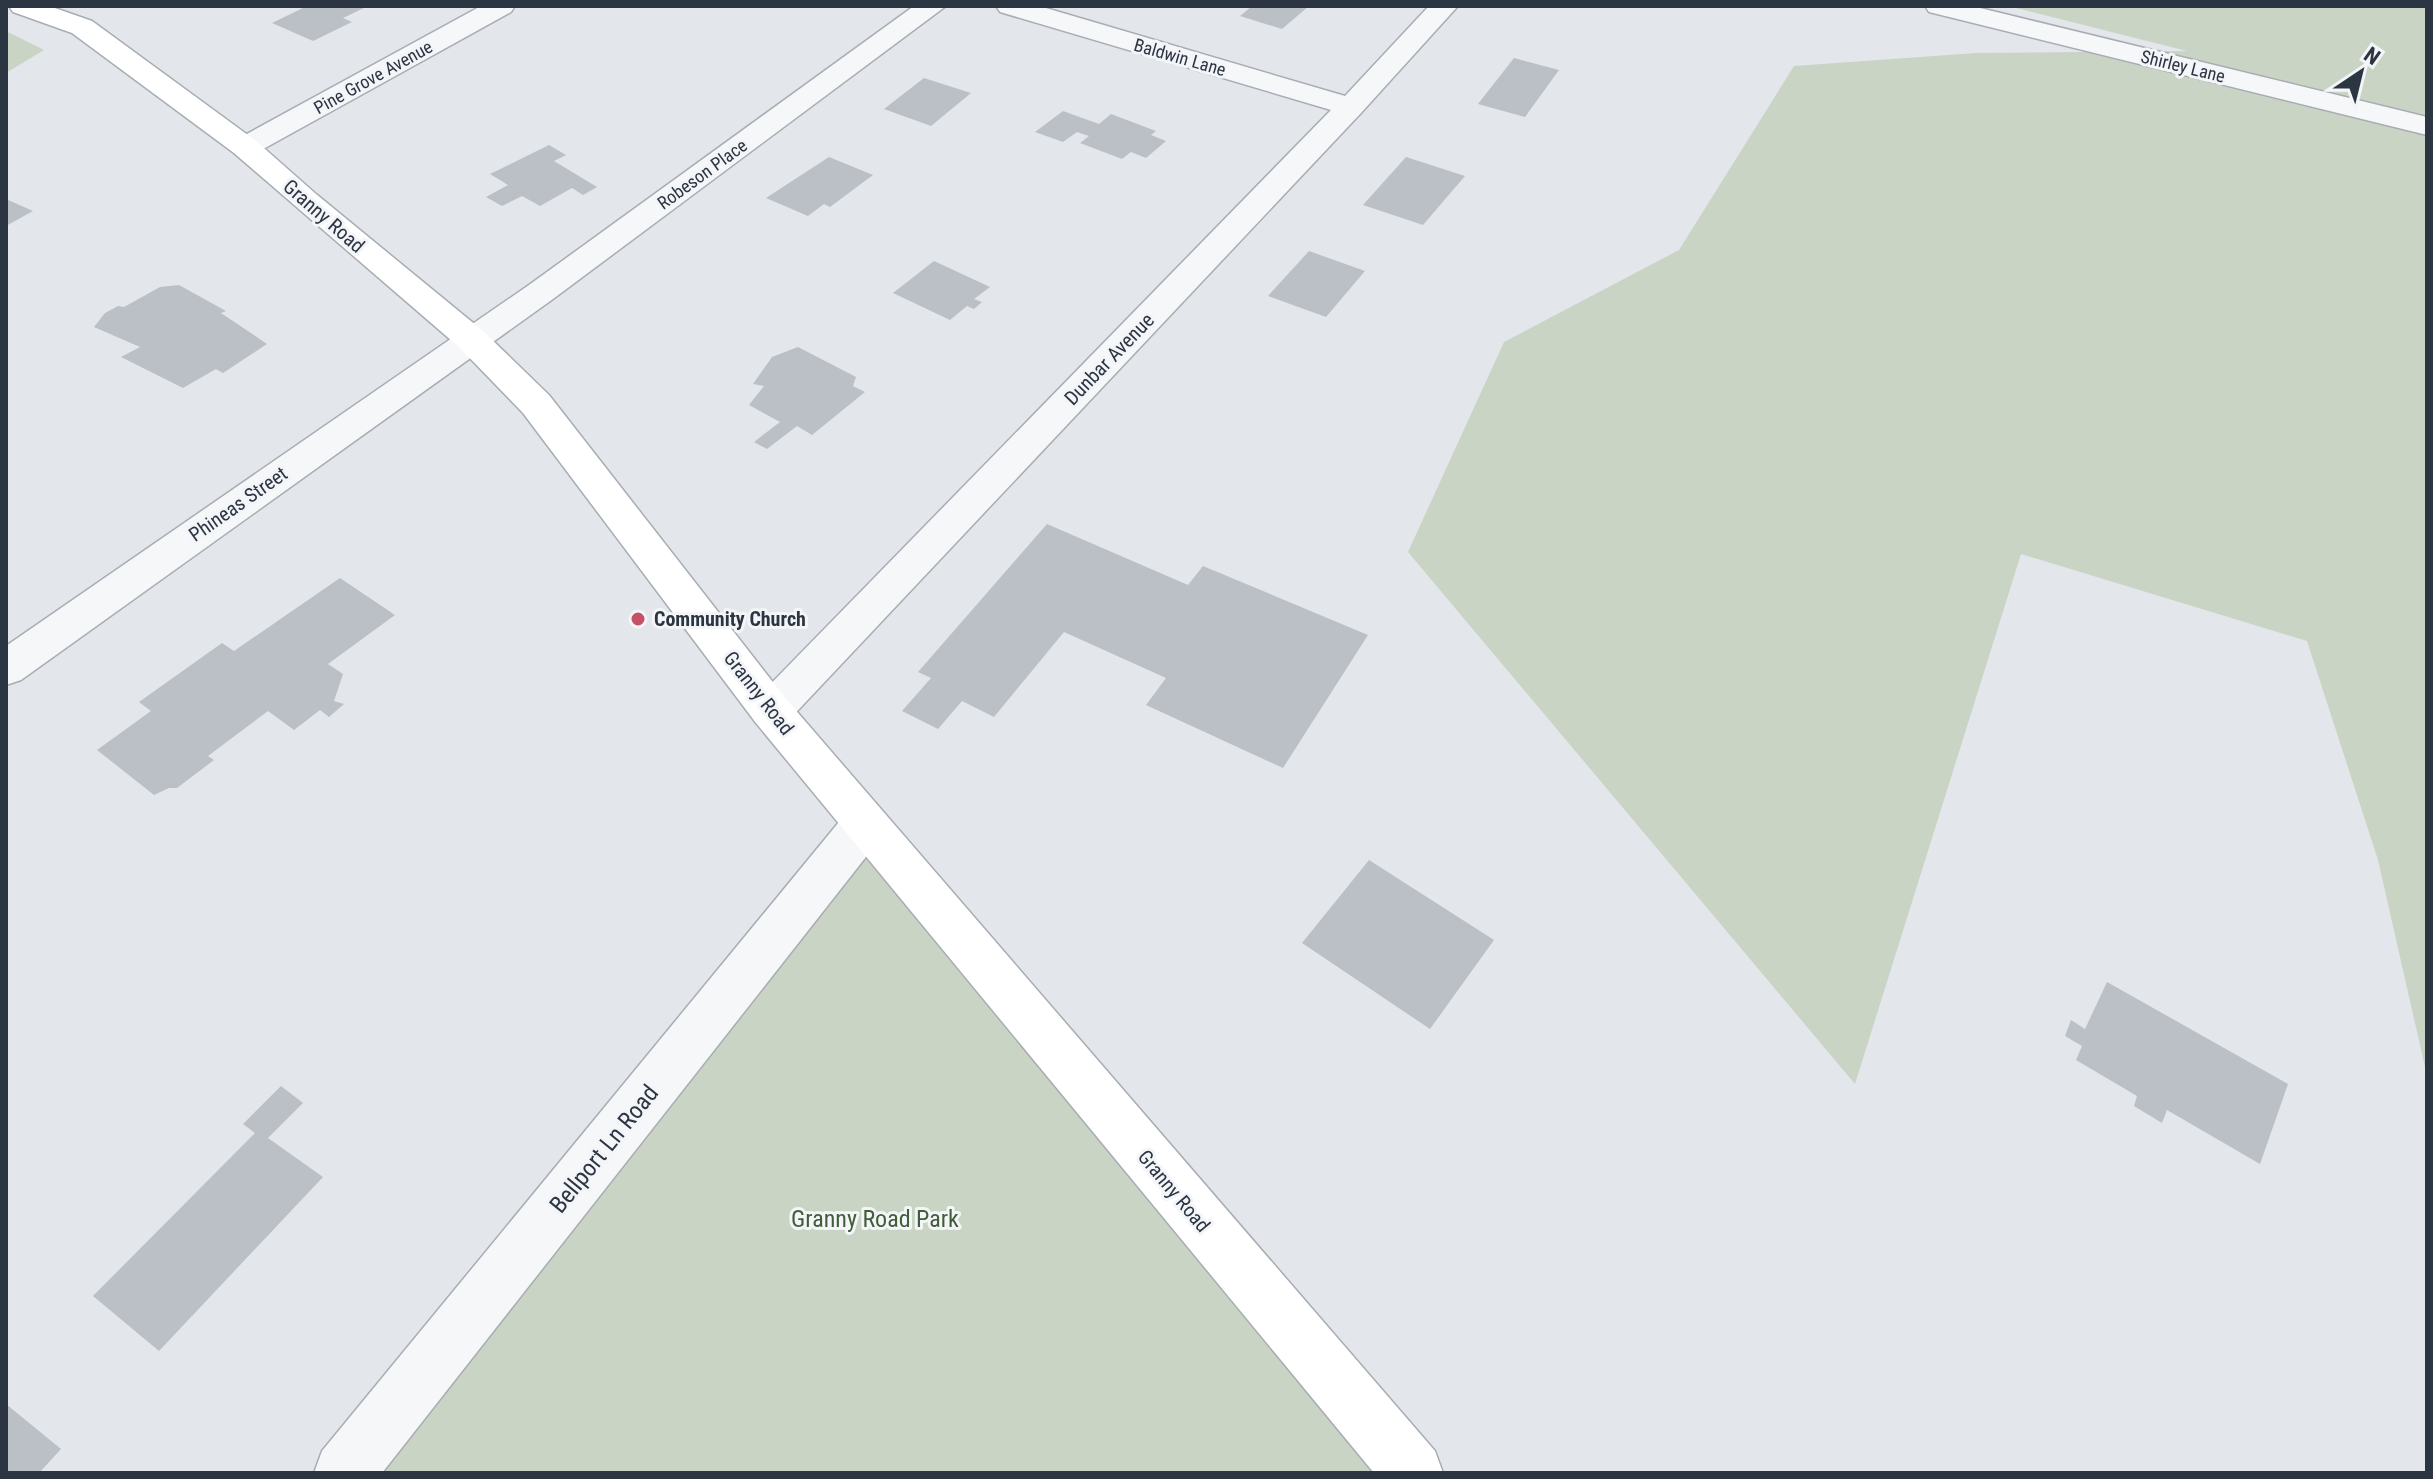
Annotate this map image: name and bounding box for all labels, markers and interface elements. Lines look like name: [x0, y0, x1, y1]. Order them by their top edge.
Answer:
north arrow: [2321, 32, 2401, 112]
street label: Baldwin Lane: [1132, 34, 1228, 80]
street label: Pine Grove Avenue: [310, 36, 436, 118]
text: N: [2359, 42, 2385, 70]
street label: Shirley Lane: [2139, 45, 2227, 87]
street label: Robeson Place: [653, 135, 751, 213]
street label: Granny Road: [279, 174, 369, 258]
street label: Dunbar Avenue: [1059, 308, 1159, 410]
street label: Phineas Street: [184, 461, 292, 547]
place label: Community Church: [654, 607, 806, 631]
marker: Community Church: [629, 610, 647, 628]
street label: Granny Road: [719, 646, 799, 740]
street label: Bellport Ln Road: [544, 1079, 664, 1219]
street label: Granny Road: [1133, 1145, 1215, 1237]
park label: Granny Road Park: [791, 1205, 959, 1233]

